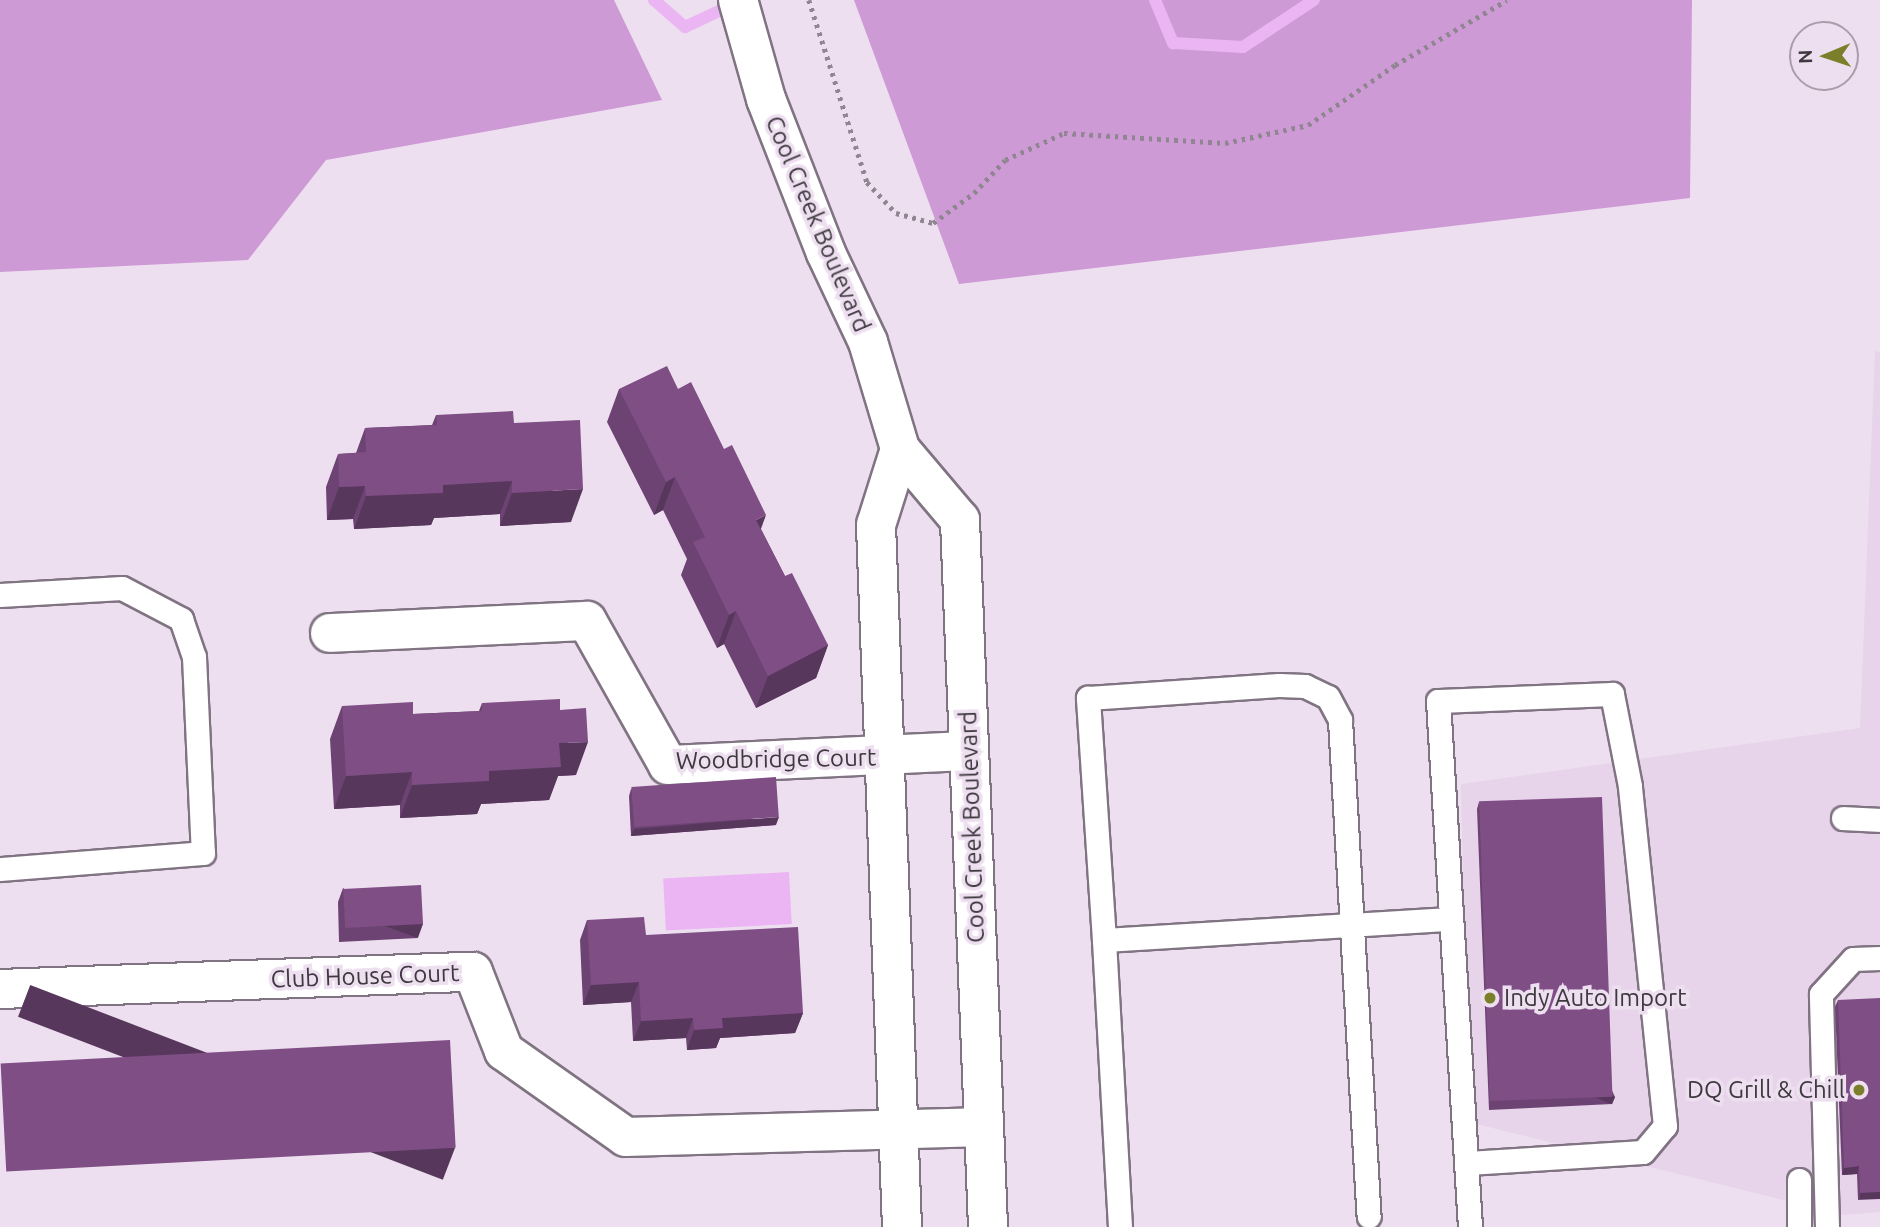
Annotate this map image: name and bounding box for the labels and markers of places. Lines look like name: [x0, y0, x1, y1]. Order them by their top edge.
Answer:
place label: Indy Auto Import: [1504, 984, 1687, 1012]
marker: Indy Auto Import: [1482, 990, 1498, 1006]
place label: DQ Grill & Chill: [1687, 1076, 1845, 1104]
marker: DQ Grill & Chill: [1851, 1082, 1867, 1098]

